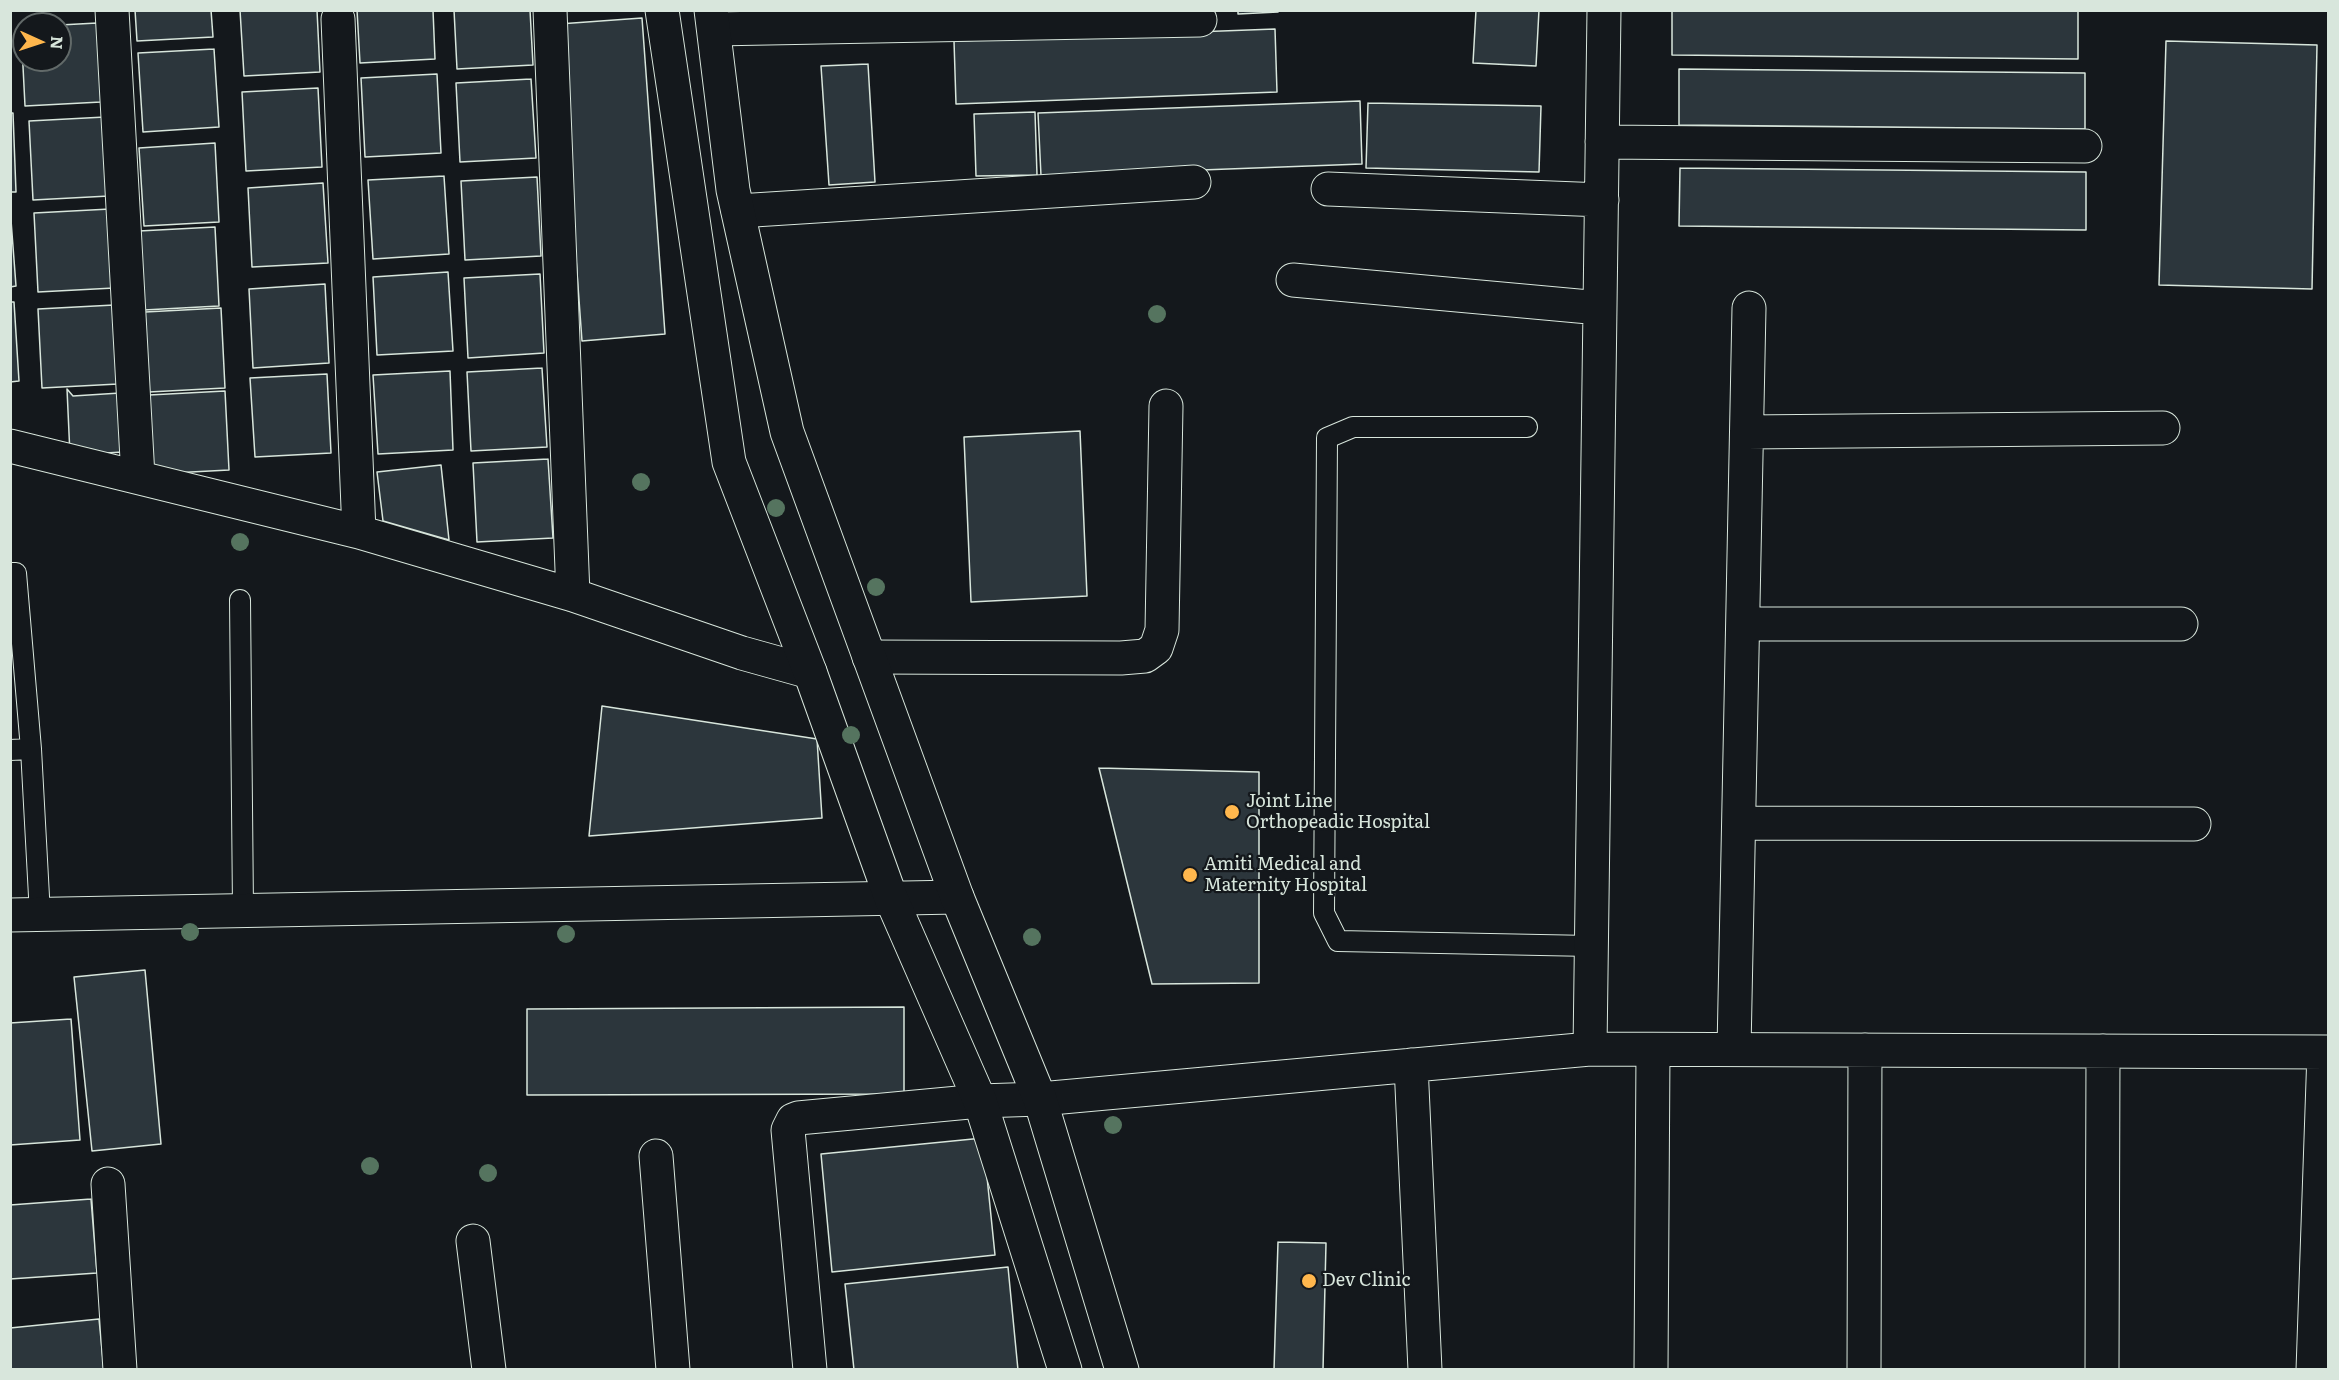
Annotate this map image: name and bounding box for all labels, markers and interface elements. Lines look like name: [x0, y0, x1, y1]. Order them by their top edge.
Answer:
north arrow: [12, 12, 72, 72]
text: N: [46, 35, 70, 50]
place label: Joint Line Orthopeadic Hospital: [1246, 791, 1430, 834]
marker: Joint Line Orthopeadic Hospital: [1223, 803, 1241, 821]
place label: Amiti Medical and Maternity Hospital: [1204, 854, 1367, 896]
marker: Amiti Medical and Maternity Hospital: [1181, 866, 1199, 884]
place label: Dev Clinic: [1322, 1270, 1410, 1292]
marker: Dev Clinic: [1300, 1272, 1318, 1290]

